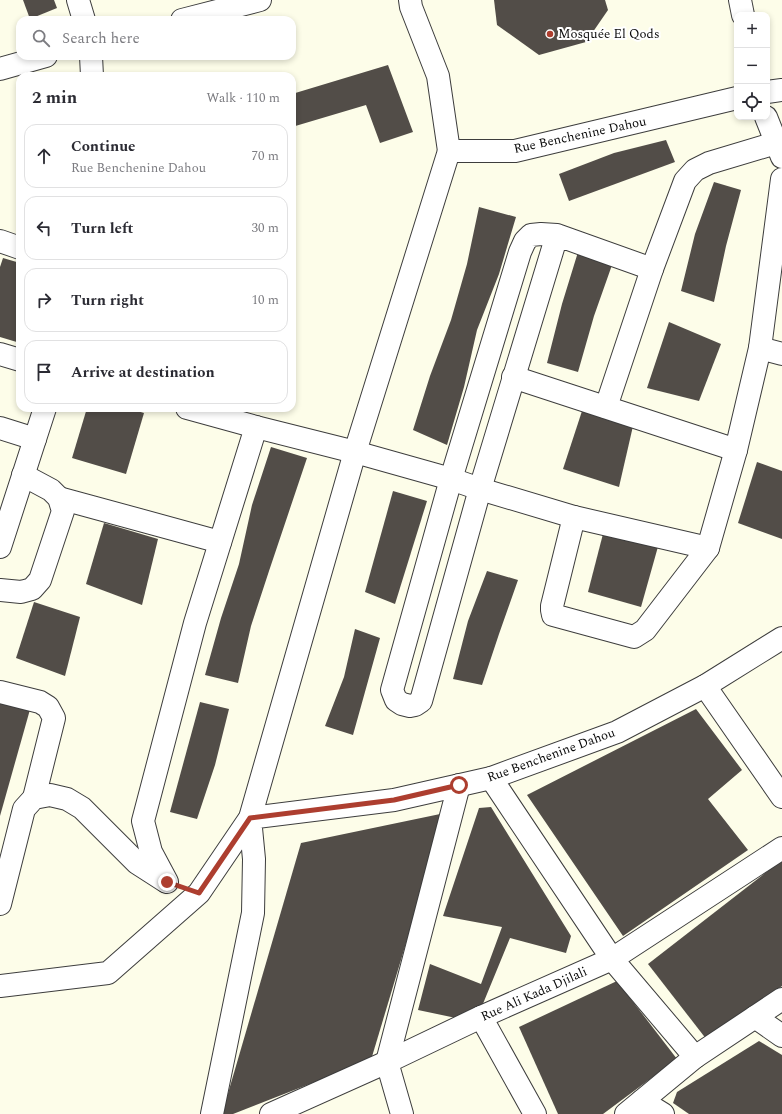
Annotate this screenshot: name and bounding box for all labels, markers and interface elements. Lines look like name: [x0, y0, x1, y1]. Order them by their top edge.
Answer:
map controls: [734, 12, 770, 120]
button: +: [734, 12, 770, 48]
search box: [16, 16, 296, 60]
place label: Mosquée El Qods: [558, 24, 660, 44]
icon: search: [30, 27, 52, 49]
text: Search here: [62, 27, 140, 50]
marker: Mosquée El Qods: [545, 29, 555, 39]
button: −: [734, 48, 770, 84]
button: locate: [734, 84, 770, 120]
text: 2 min: [32, 85, 77, 111]
text: Walk · 110 m: [206, 88, 280, 108]
street label: Rue Benchenine Dahou: [512, 111, 648, 159]
text: Continue: [71, 135, 136, 158]
icon: ahead: [33, 145, 55, 167]
text: 70 m: [252, 146, 279, 166]
text: Rue Benchenine Dahou: [71, 158, 206, 178]
icon: left: [33, 217, 55, 239]
text: Turn left: [71, 217, 133, 240]
text: 30 m: [252, 218, 279, 238]
icon: right: [33, 289, 55, 311]
text: Turn right: [71, 289, 144, 312]
text: 10 m: [252, 290, 279, 310]
icon: arrive: [33, 361, 55, 383]
text: Arrive at destination: [71, 361, 215, 384]
street label: Rue Benchenine Dahou: [484, 723, 618, 787]
route start: [450, 776, 468, 794]
route end: [158, 873, 176, 891]
street label: Rue Ali Kada Djilali: [478, 962, 590, 1026]

